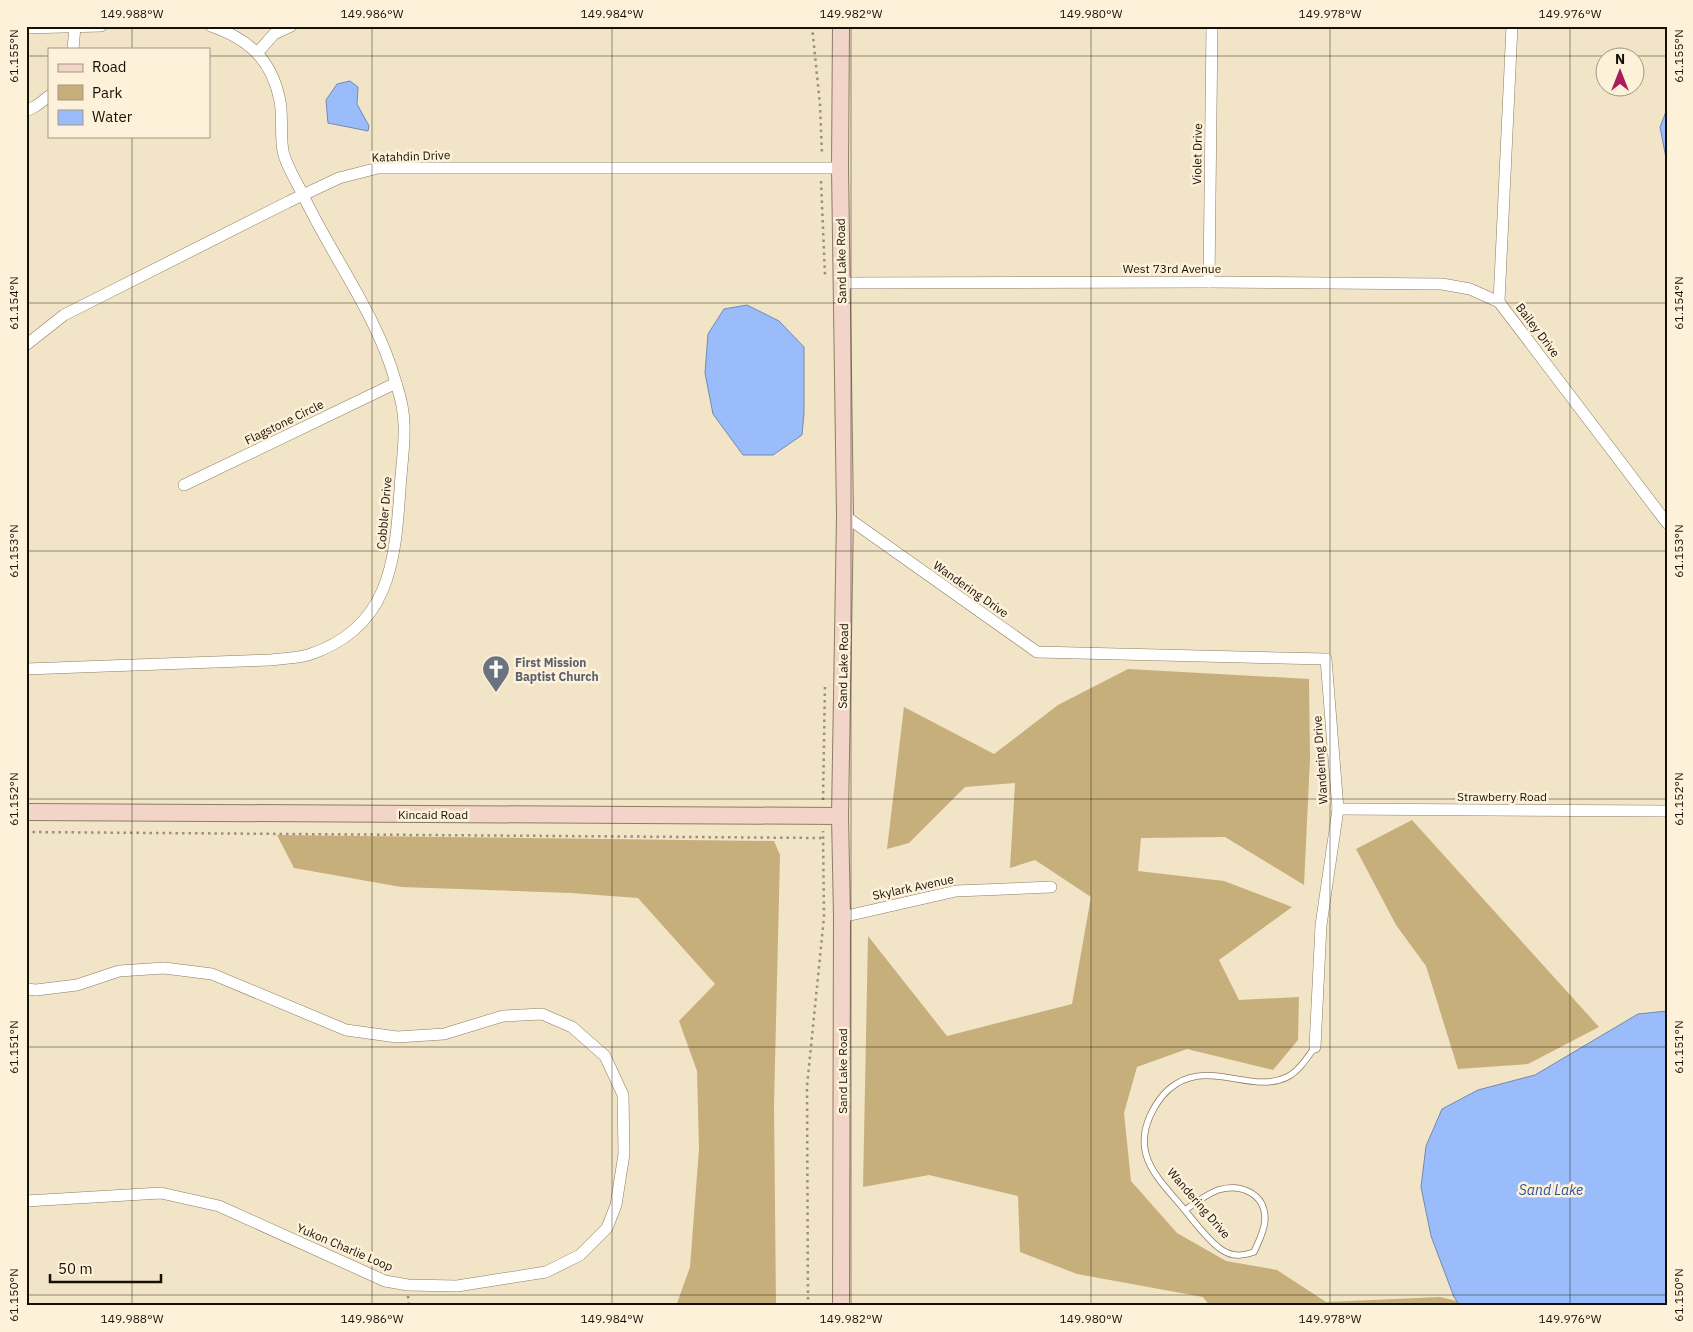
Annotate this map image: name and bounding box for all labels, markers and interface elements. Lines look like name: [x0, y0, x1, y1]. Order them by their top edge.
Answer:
text: 149.988°W: [101, 6, 164, 21]
text: 149.986°W: [341, 6, 404, 21]
text: 149.984°W: [581, 6, 644, 21]
text: 149.982°W: [820, 6, 883, 21]
text: 149.980°W: [1060, 6, 1123, 21]
text: 149.978°W: [1299, 6, 1362, 21]
text: 149.976°W: [1539, 6, 1602, 21]
text: 61.155°N: [6, 29, 21, 83]
text: 61.155°N: [1671, 29, 1686, 83]
legend: [48, 48, 210, 138]
north arrow: [1596, 48, 1646, 98]
text: N: [1615, 50, 1625, 68]
text: Road: [92, 57, 127, 76]
text: Park: [92, 83, 122, 102]
text: Water: [92, 107, 133, 126]
street label: Violet Drive: [1189, 123, 1205, 185]
street label: Katahdin Drive: [371, 147, 451, 165]
street label: Sand Lake Road: [833, 218, 849, 304]
street label: West 73rd Avenue: [1123, 261, 1222, 276]
text: 61.154°N: [6, 276, 21, 330]
text: 61.154°N: [1671, 276, 1686, 330]
street label: Bailey Drive: [1513, 300, 1563, 360]
street label: Flagstone Circle: [242, 396, 326, 448]
street label: Cobbler Drive: [373, 476, 395, 550]
text: 61.153°N: [6, 524, 21, 578]
text: 61.153°N: [1671, 524, 1686, 578]
street label: Wandering Drive: [930, 557, 1012, 621]
street label: Sand Lake Road: [835, 623, 851, 709]
church icon: First Mission Baptist Church: [481, 654, 511, 693]
place label: First Mission Baptist Church: [515, 655, 599, 684]
street label: Wandering Drive: [1309, 715, 1331, 805]
text: 61.152°N: [6, 772, 21, 826]
text: 61.152°N: [1671, 772, 1686, 826]
street label: Strawberry Road: [1457, 789, 1547, 804]
street label: Kincaid Road: [398, 807, 468, 822]
street label: Skylark Avenue: [871, 871, 955, 903]
text: 61.151°N: [6, 1020, 21, 1074]
text: 61.151°N: [1671, 1020, 1686, 1074]
street label: Sand Lake Road: [835, 1028, 850, 1114]
street label: Wandering Drive: [1164, 1165, 1234, 1242]
water label: Sand Lake: [1519, 1181, 1583, 1199]
street label: Yukon Charlie Loop: [295, 1220, 395, 1274]
scale bar: [50, 1252, 161, 1284]
text: 50 m: [58, 1259, 93, 1278]
text: 61.150°N: [6, 1268, 21, 1322]
text: 61.150°N: [1671, 1268, 1686, 1322]
text: 149.988°W: [101, 1311, 164, 1326]
text: 149.986°W: [341, 1311, 404, 1326]
text: 149.984°W: [581, 1311, 644, 1326]
text: 149.982°W: [820, 1311, 883, 1326]
text: 149.980°W: [1060, 1311, 1123, 1326]
text: 149.978°W: [1299, 1311, 1362, 1326]
text: 149.976°W: [1539, 1311, 1602, 1326]

